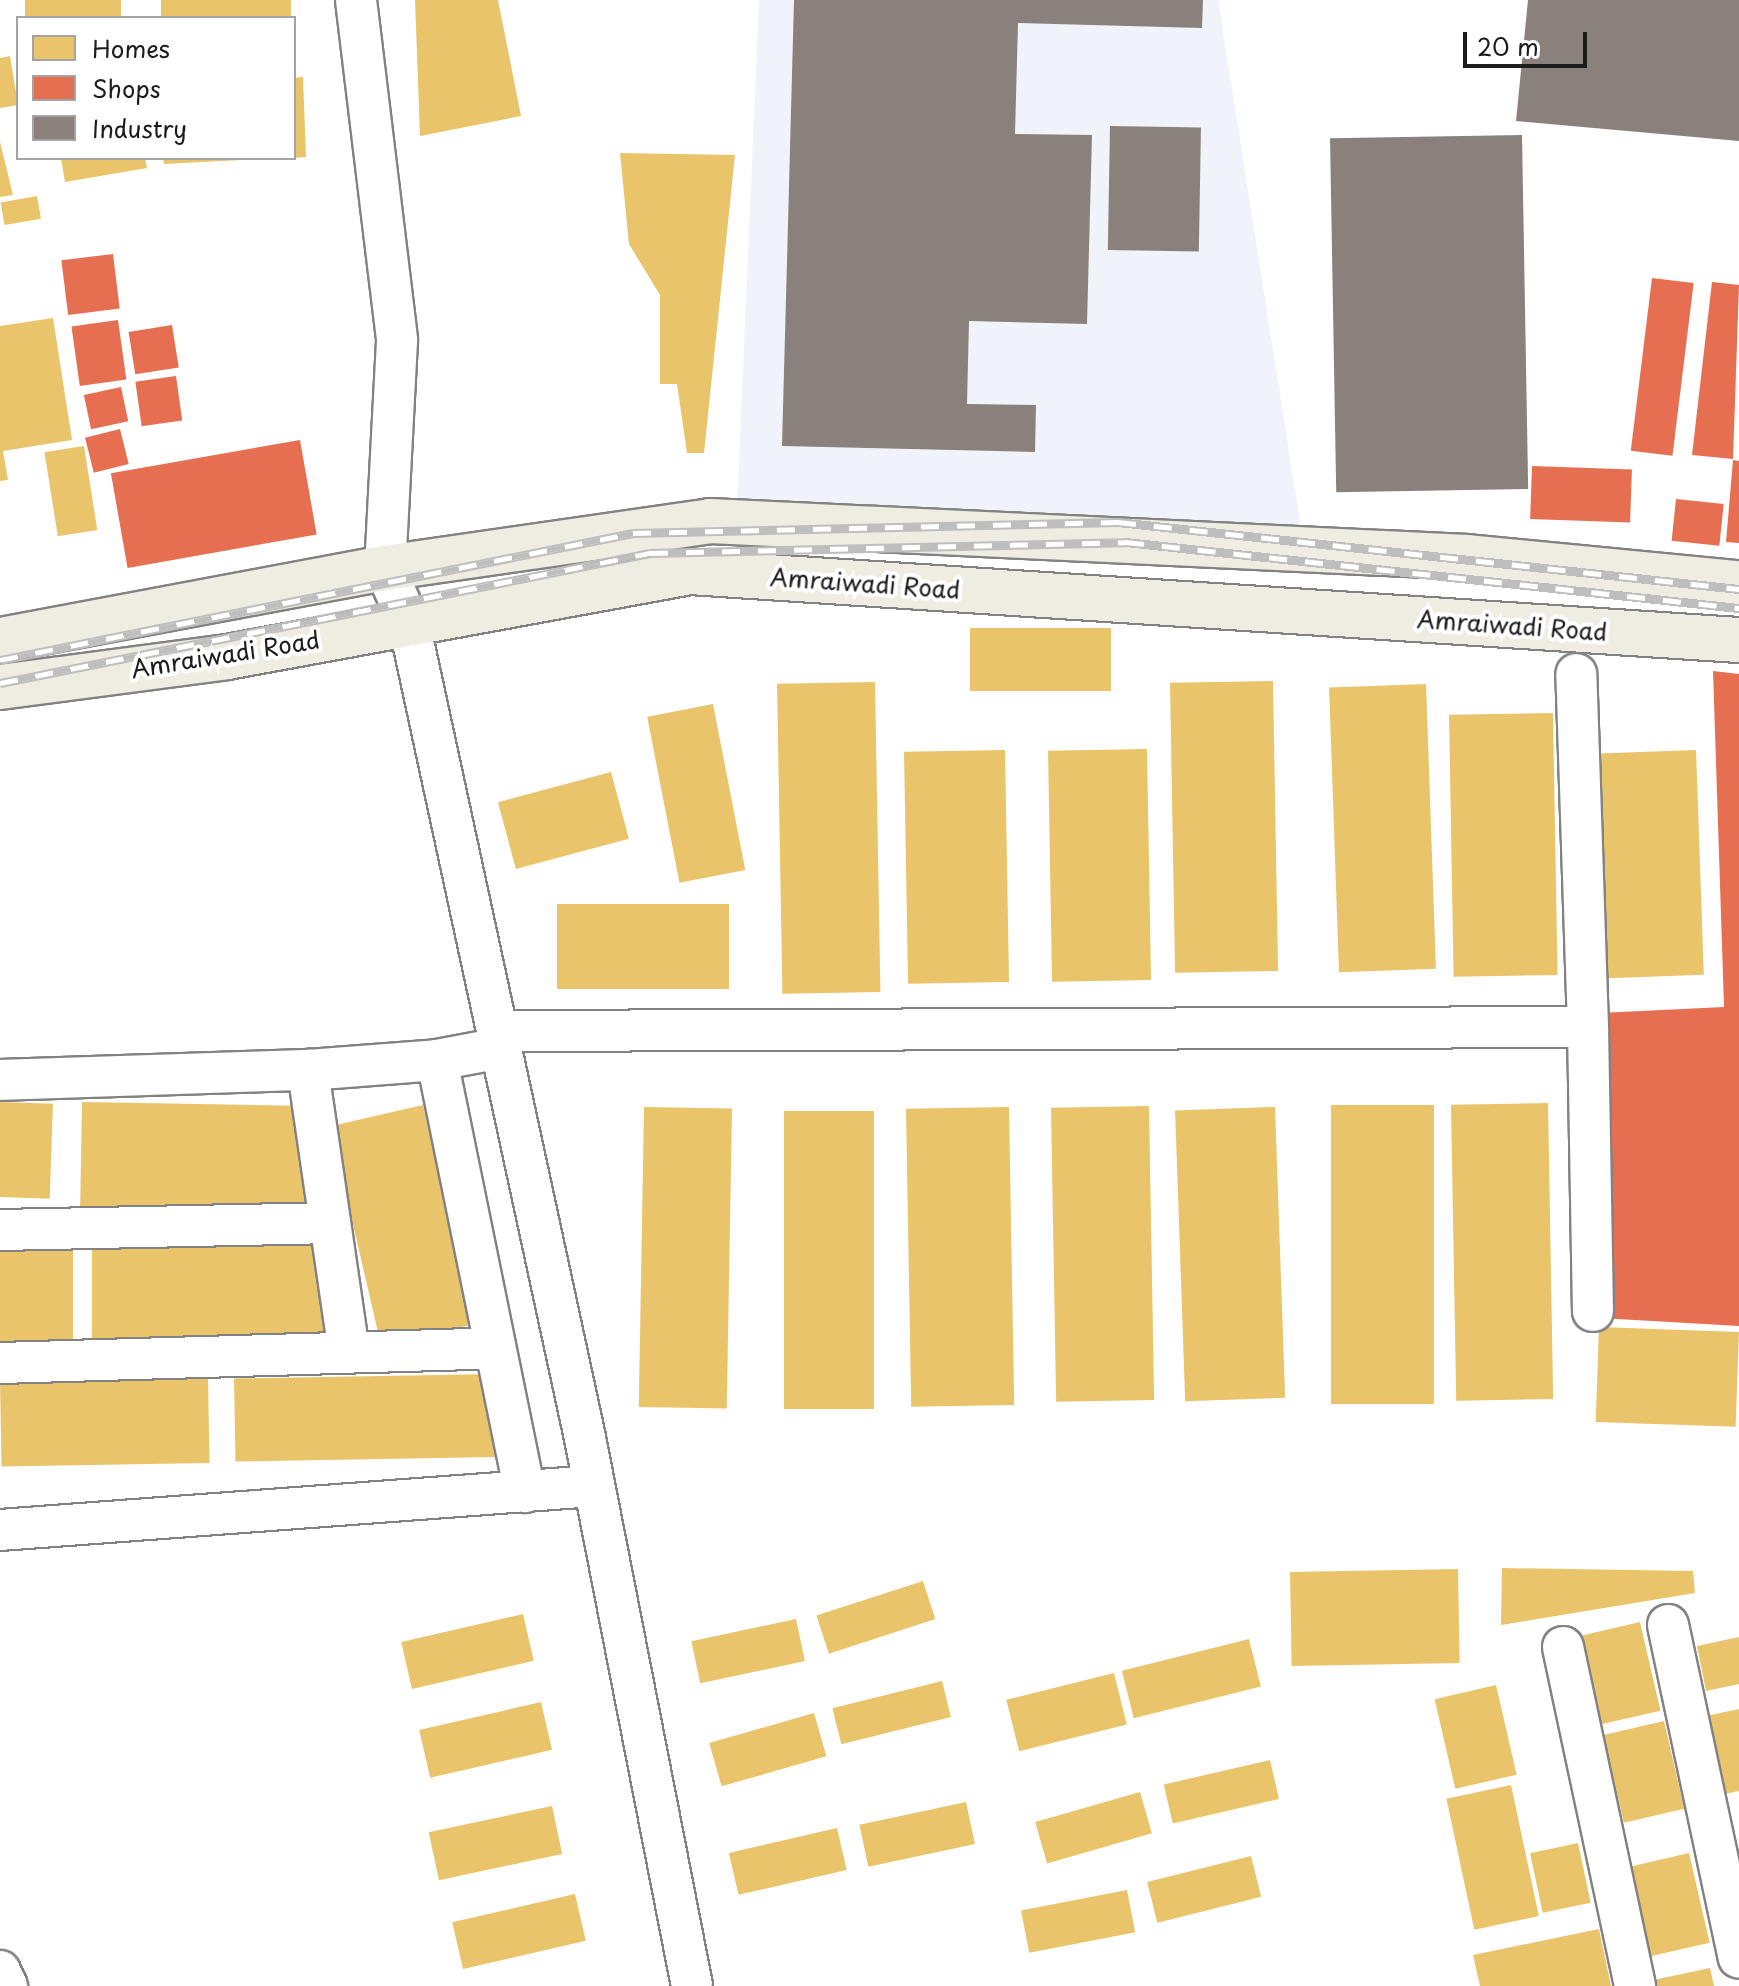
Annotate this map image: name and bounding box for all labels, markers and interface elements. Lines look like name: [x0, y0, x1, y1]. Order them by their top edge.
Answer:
legend: [16, 16, 296, 160]
scale bar: [1467, 16, 1591, 66]
text: 20 m: [1477, 28, 1539, 64]
text: Homes: [92, 30, 170, 66]
text: Shops: [92, 70, 161, 106]
text: Industry: [92, 110, 187, 146]
street label: Amraiwadi Road: [768, 562, 962, 604]
street label: Amraiwadi Road: [1415, 604, 1609, 646]
street label: Amraiwadi Road: [127, 625, 323, 683]

